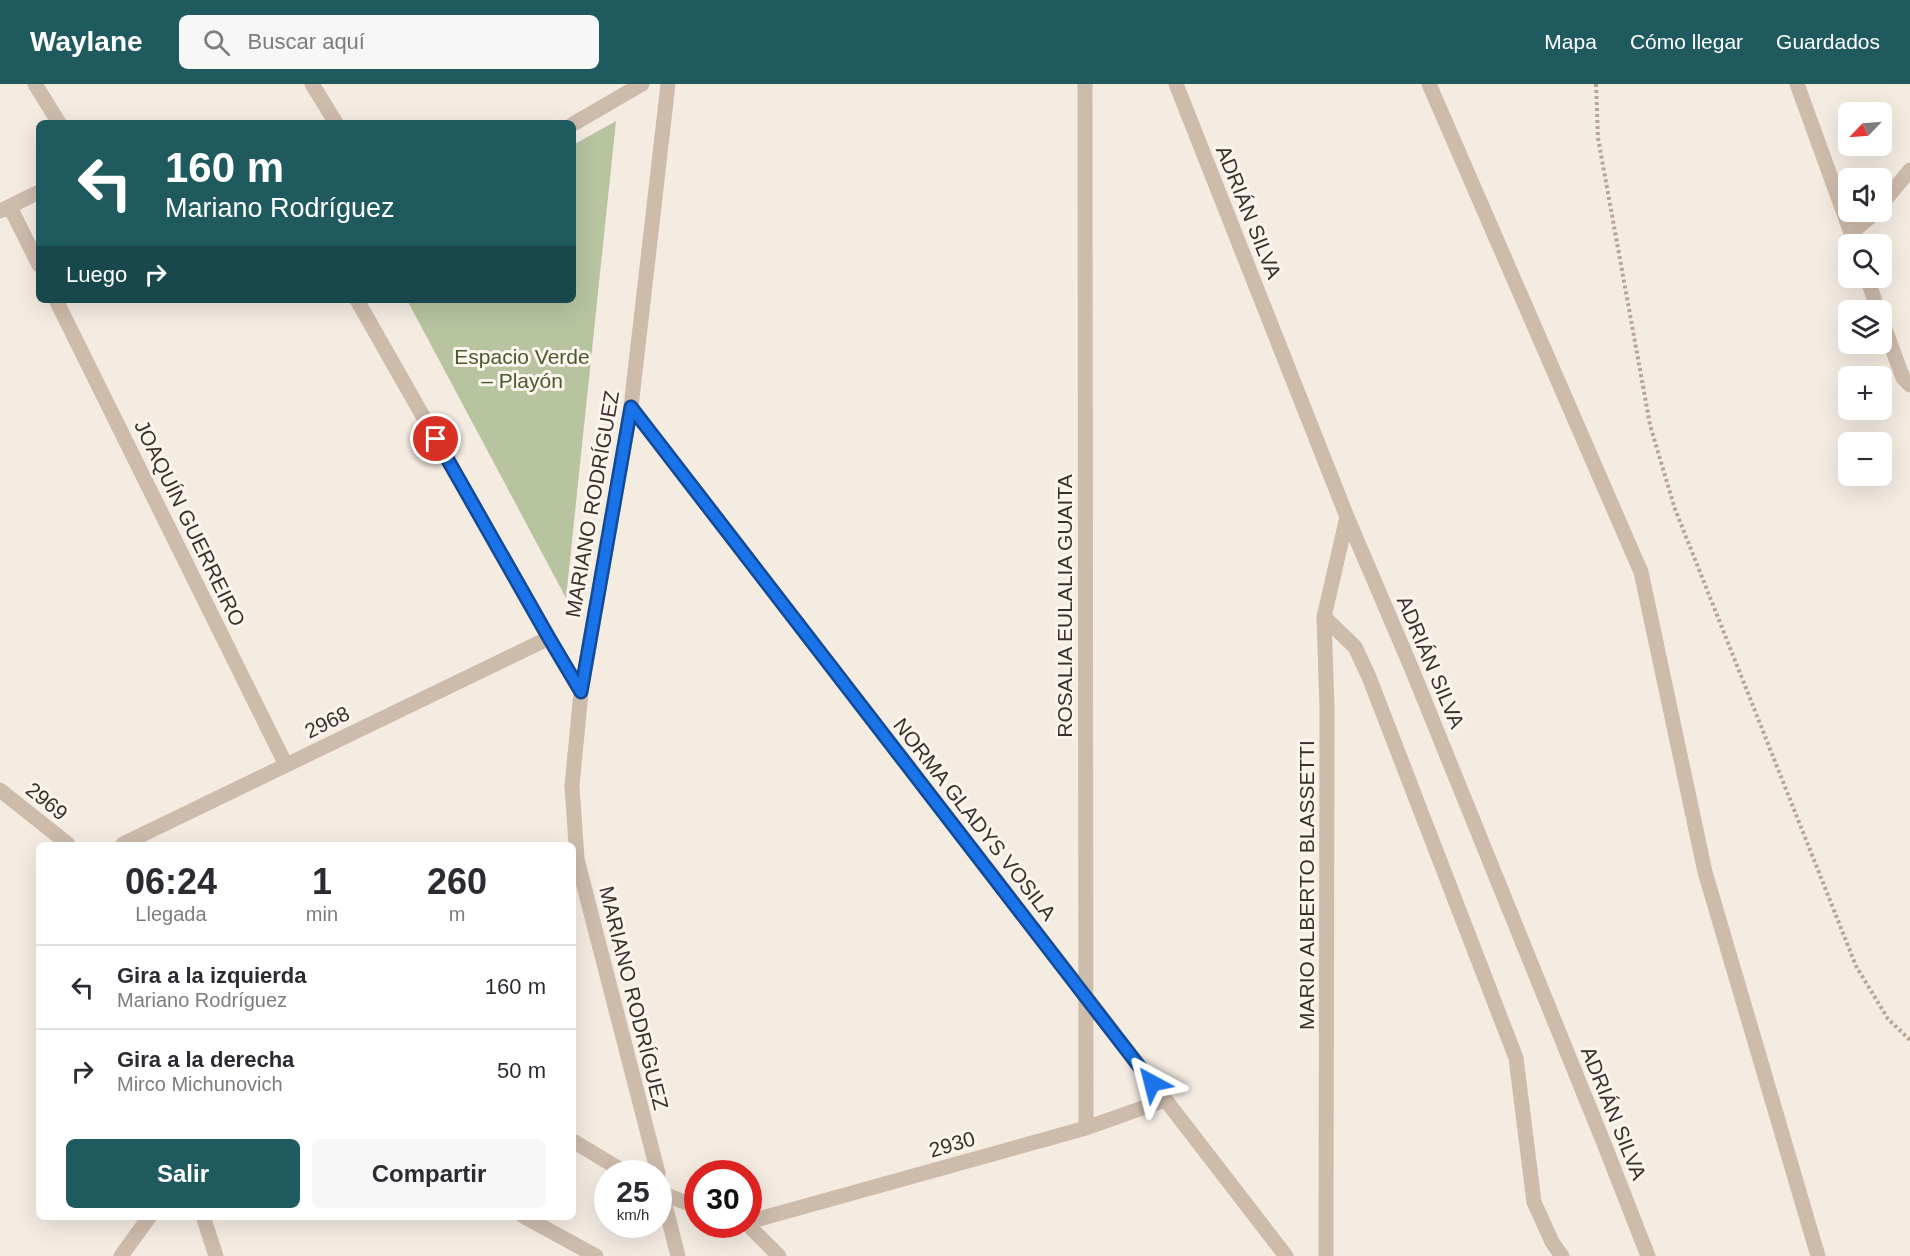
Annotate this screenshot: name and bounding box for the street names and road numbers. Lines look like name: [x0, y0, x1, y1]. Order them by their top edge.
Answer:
street label: ADRIÁN SILVA: [1212, 142, 1286, 282]
street label: MARIANO RODRÍGUEZ: [561, 389, 623, 619]
street label: JOAQUÍN GUERREIRO: [130, 416, 250, 630]
street label: ROSALIA EULALIA GUAITA: [1053, 474, 1076, 738]
street label: ADRIÁN SILVA: [1393, 592, 1469, 732]
street label: 2968: [301, 701, 353, 743]
street label: NORMA GLADYS VOSILA: [889, 714, 1061, 924]
street label: MARIO ALBERTO BLASSETTI: [1295, 740, 1318, 1030]
street label: 2969: [22, 777, 72, 825]
street label: MARIANO RODRÍGUEZ: [595, 884, 673, 1112]
street label: ADRIÁN SILVA: [1577, 1043, 1651, 1183]
street label: 2930: [926, 1127, 978, 1161]

